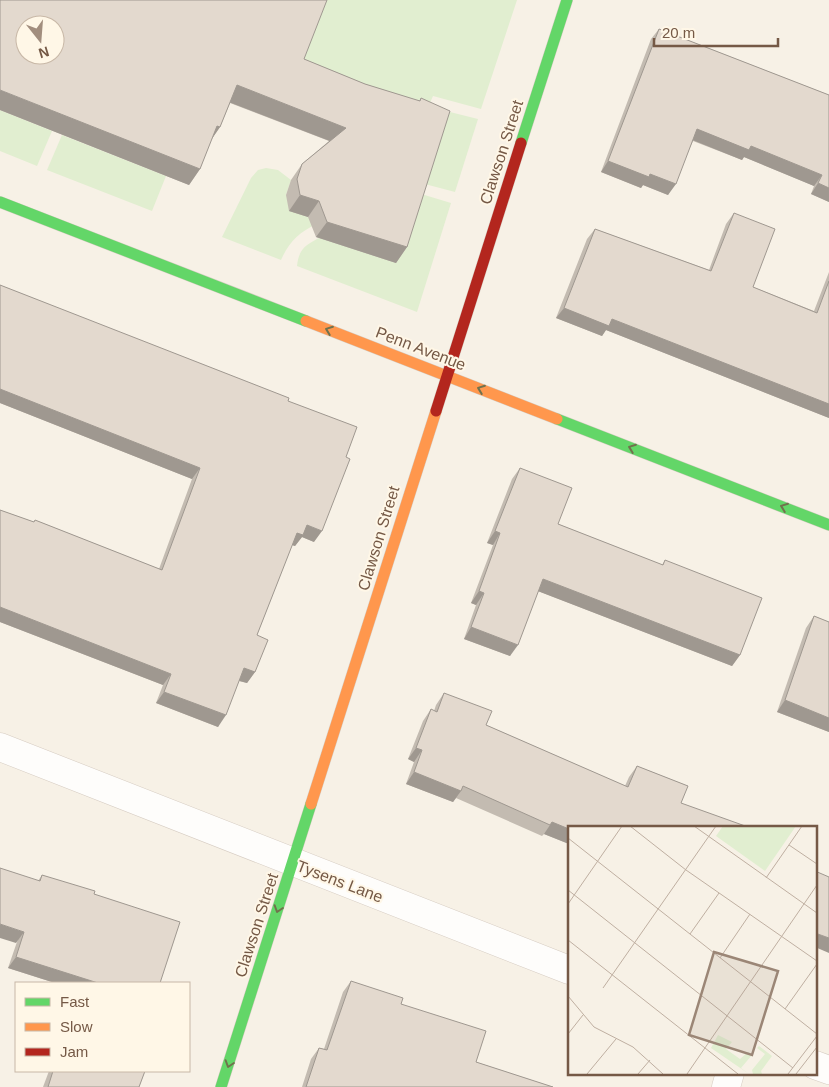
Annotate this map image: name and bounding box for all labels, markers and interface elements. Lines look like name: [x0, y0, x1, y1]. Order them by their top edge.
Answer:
north arrow: [15, 15, 65, 65]
scale bar: [654, 15, 778, 47]
text: 20 m: [662, 24, 695, 41]
text: N: [37, 43, 51, 62]
street label: Clawson Street: [477, 97, 526, 206]
street label: Penn Avenue: [373, 324, 468, 373]
one-way arrow: [326, 326, 334, 336]
one-way arrow: [477, 384, 486, 395]
one-way arrow: [628, 444, 637, 454]
street label: Clawson Street: [354, 483, 403, 593]
one-way arrow: [780, 503, 788, 513]
inset map: [568, 826, 816, 1074]
street label: Tysens Lane: [294, 857, 385, 906]
street label: Clawson Street: [232, 870, 281, 979]
one-way arrow: [274, 905, 284, 913]
legend: [15, 982, 190, 1072]
text: Fast: [60, 993, 90, 1010]
text: Slow: [60, 1018, 93, 1035]
text: Jam: [60, 1043, 88, 1060]
one-way arrow: [224, 1059, 234, 1068]

